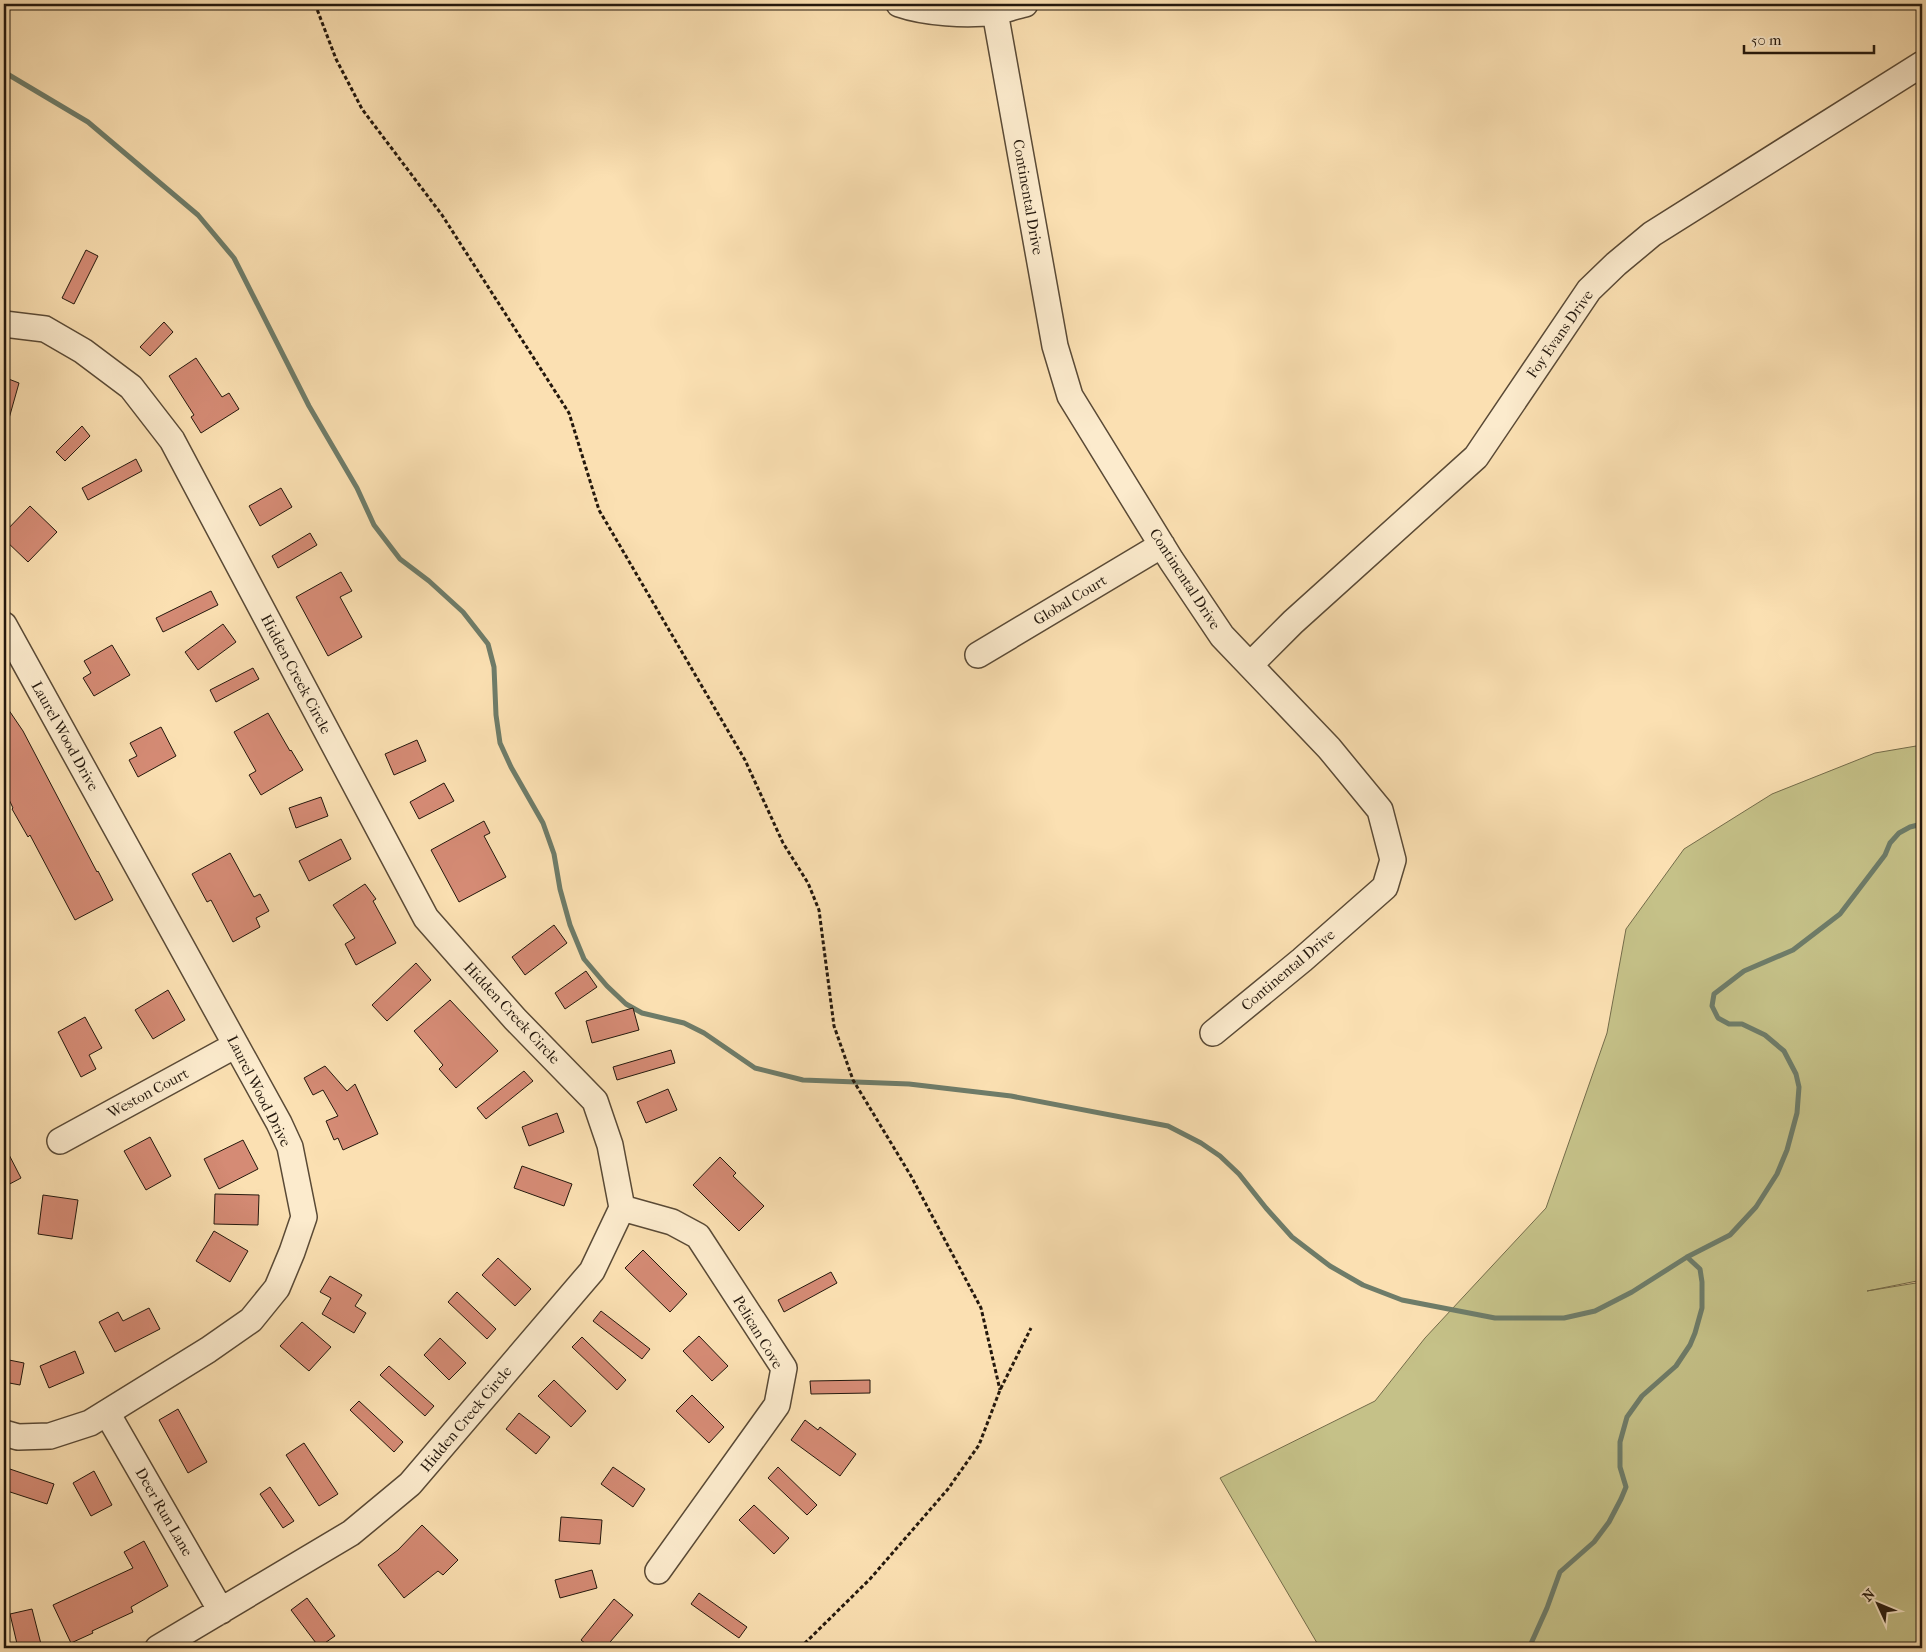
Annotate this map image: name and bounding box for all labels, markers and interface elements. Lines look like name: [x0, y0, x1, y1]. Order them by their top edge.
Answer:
scale bar: [1744, 22, 1874, 54]
text: 50 m: [1751, 31, 1782, 49]
street label: Continental Drive: [1009, 138, 1047, 257]
street label: Foy Evans Drive: [1523, 286, 1597, 382]
street label: Continental Drive: [1146, 525, 1225, 633]
street label: Global Court: [1030, 571, 1110, 629]
street label: Hidden Creek Circle: [257, 611, 335, 737]
street label: Laurel Wood Drive: [27, 678, 103, 794]
street label: Continental Drive: [1237, 925, 1339, 1014]
street label: Hidden Creek Circle: [460, 958, 564, 1068]
street label: Laurel Wood Drive: [223, 1032, 295, 1150]
street label: Weston Court: [103, 1064, 192, 1122]
street label: Pelican Cove: [729, 1292, 787, 1372]
street label: Hidden Creek Circle: [416, 1362, 516, 1476]
street label: Deer Run Lane: [131, 1465, 197, 1560]
north arrow: [1854, 1580, 1904, 1630]
text: N: [1859, 1585, 1879, 1605]

